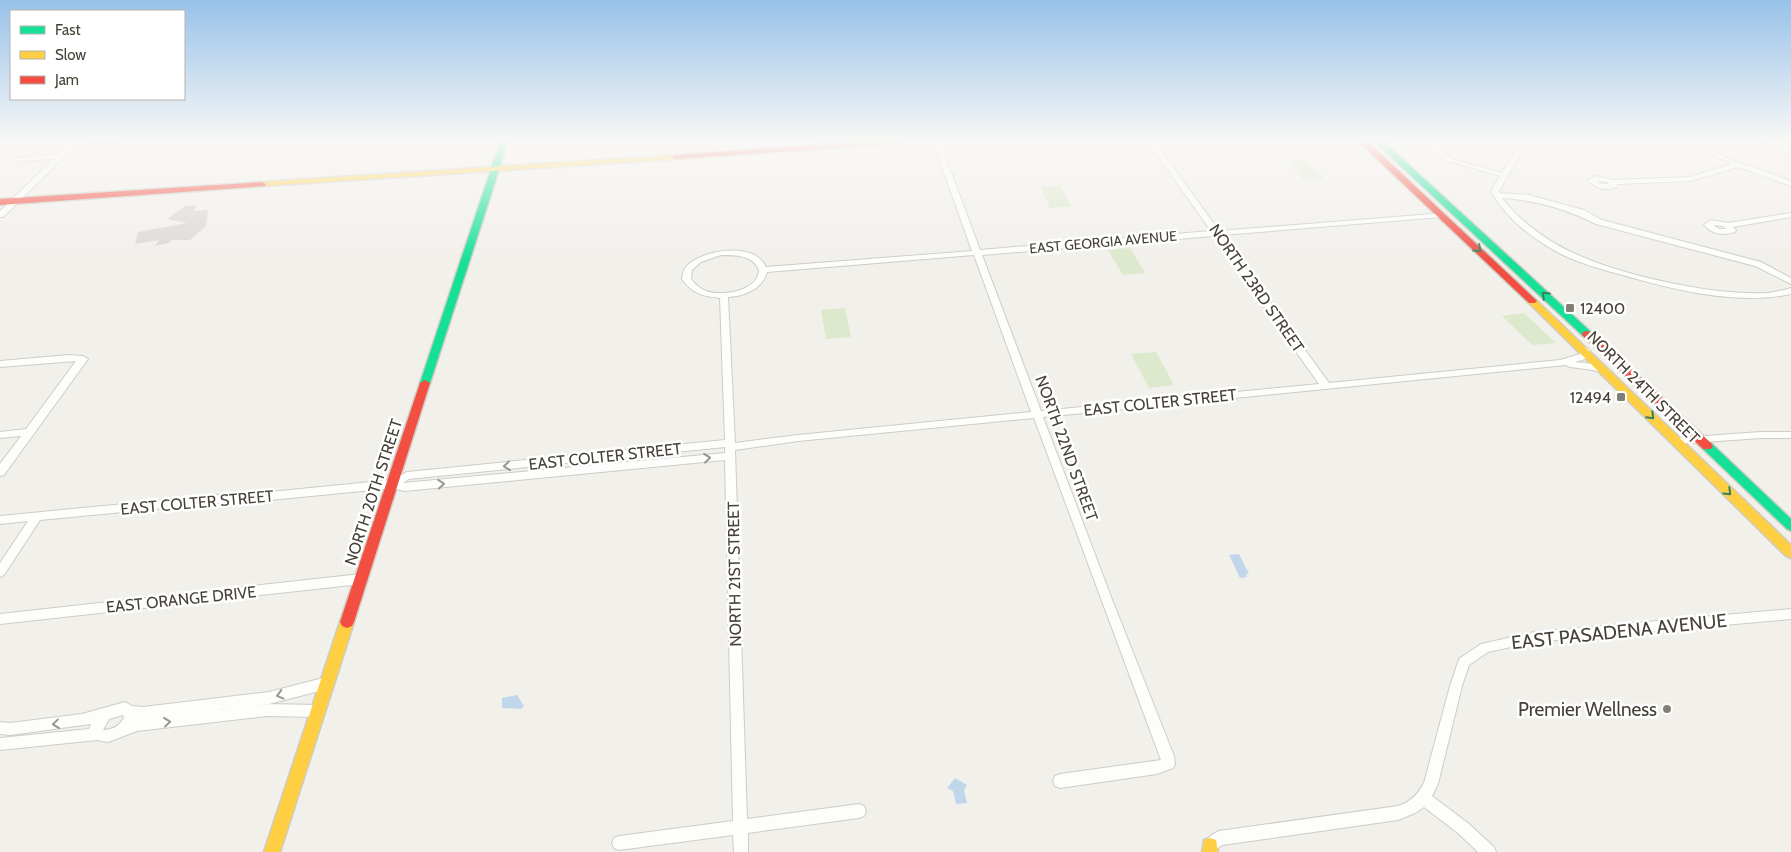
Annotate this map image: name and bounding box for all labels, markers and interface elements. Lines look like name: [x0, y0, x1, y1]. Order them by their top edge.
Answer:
legend: [10, 10, 185, 100]
text: Fast: [55, 21, 80, 39]
text: Slow: [55, 46, 86, 64]
text: Jam: [54, 71, 79, 89]
street label: NORTH 23RD STREET: [1205, 221, 1308, 356]
street label: EAST GEORGIA AVENUE: [1028, 227, 1178, 257]
one-way arrow: [1472, 243, 1481, 252]
one-way arrow: [1542, 292, 1551, 301]
place label: 12400: [1580, 299, 1625, 318]
marker: 12400: [1564, 302, 1576, 314]
street label: NORTH 24TH STREET: [1584, 327, 1704, 448]
street label: NORTH 22ND STREET: [1031, 373, 1102, 524]
street label: EAST COLTER STREET: [1083, 385, 1238, 420]
place label: 12494: [1570, 388, 1611, 407]
marker: 12494: [1615, 391, 1627, 403]
one-way arrow: [1645, 410, 1654, 419]
street label: NORTH 20TH STREET: [341, 416, 406, 568]
street label: EAST COLTER STREET: [528, 439, 683, 474]
one-way arrow: [703, 453, 711, 464]
one-way arrow: [503, 460, 511, 471]
one-way arrow: [437, 479, 445, 490]
street label: EAST COLTER STREET: [120, 486, 275, 519]
one-way arrow: [1723, 486, 1732, 495]
street label: NORTH 21ST STREET: [724, 501, 745, 647]
street label: EAST ORANGE DRIVE: [105, 582, 257, 617]
street label: EAST PASADENA AVENUE: [1510, 609, 1728, 654]
one-way arrow: [277, 689, 285, 699]
place label: Premier Wellness: [1518, 698, 1657, 721]
marker: Premier Wellness: [1661, 703, 1673, 715]
one-way arrow: [163, 717, 171, 728]
one-way arrow: [52, 718, 60, 729]

